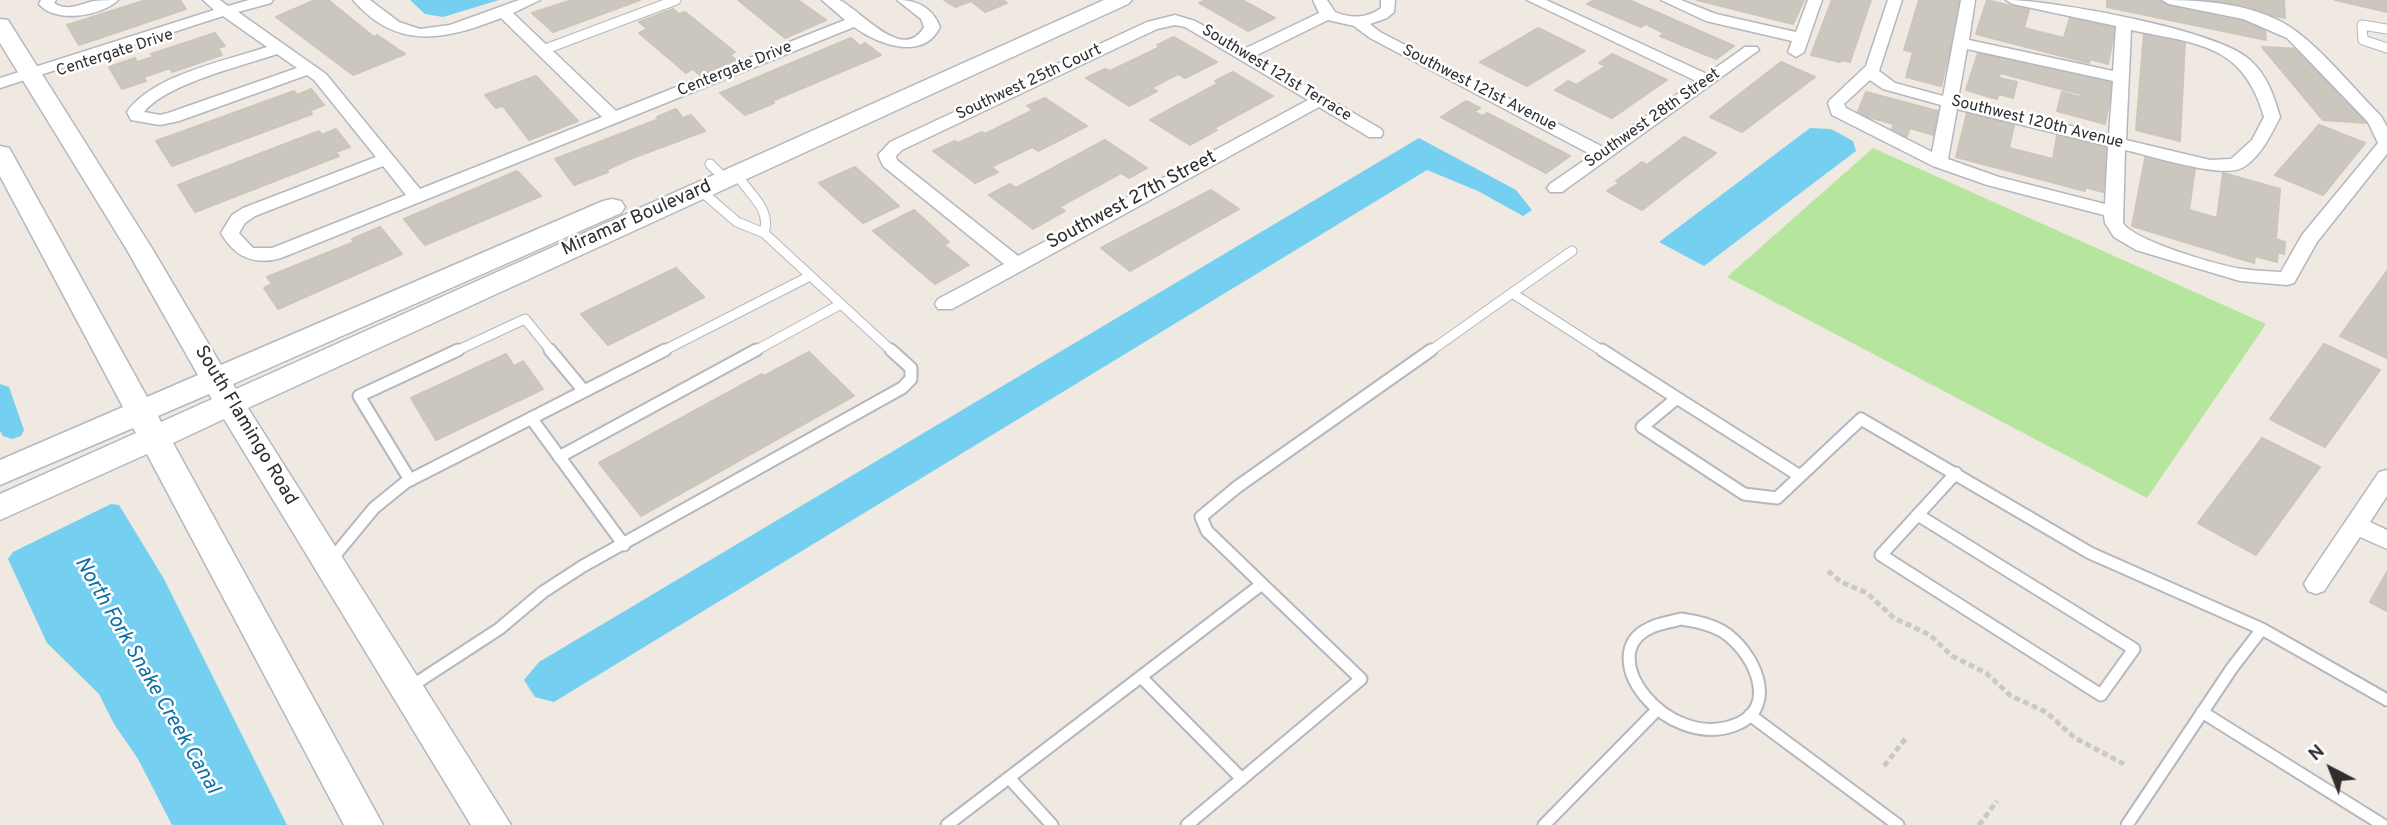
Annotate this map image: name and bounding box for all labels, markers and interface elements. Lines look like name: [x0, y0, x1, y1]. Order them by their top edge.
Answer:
street label: Southwest 121st Terrace: [1198, 22, 1354, 126]
street label: Centergate Drive: [54, 26, 176, 82]
street label: Centergate Drive: [675, 38, 795, 102]
street label: Southwest 25th Court: [953, 41, 1105, 125]
street label: Southwest 121st Avenue: [1399, 42, 1559, 136]
street label: Southwest 28th Street: [1582, 65, 1724, 173]
street label: Southwest 120th Avenue: [1949, 92, 2125, 154]
street label: Southwest 27th Street: [1043, 147, 1221, 255]
street label: Miramar Boulevard: [559, 176, 715, 262]
street label: South Flamingo Road: [188, 342, 302, 510]
water label: North Fork Snake Creek Canal: [68, 553, 224, 799]
north arrow: [2296, 734, 2366, 804]
text: N: [2304, 740, 2330, 767]

